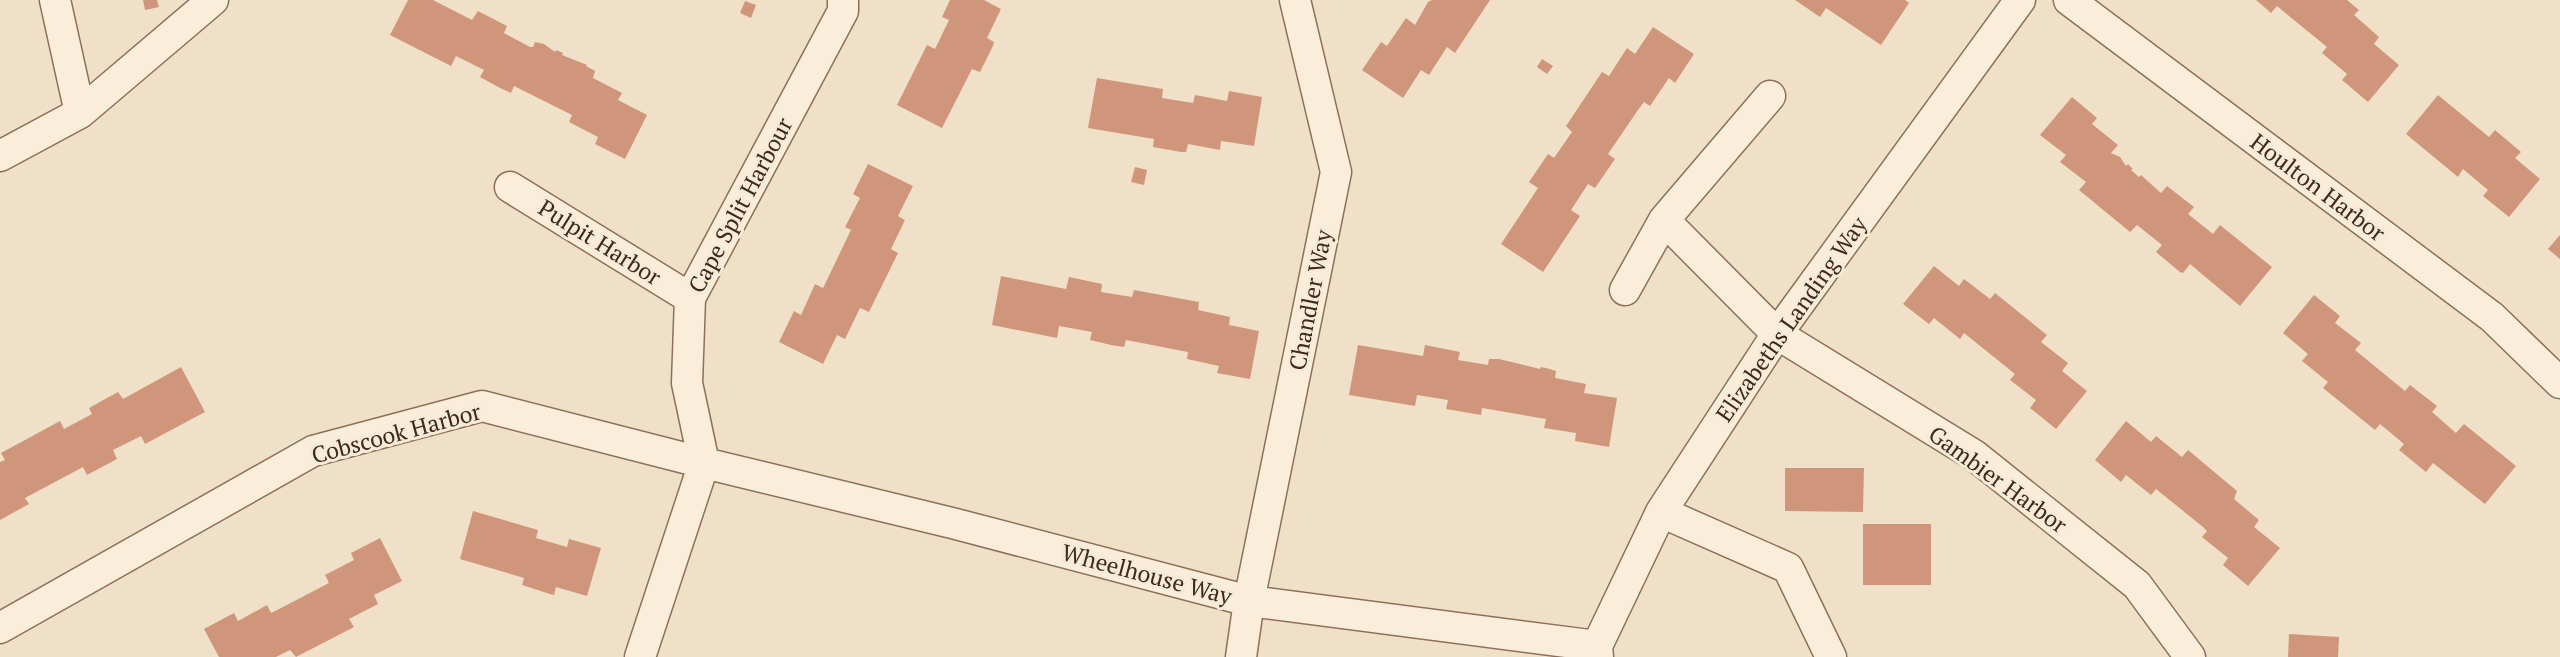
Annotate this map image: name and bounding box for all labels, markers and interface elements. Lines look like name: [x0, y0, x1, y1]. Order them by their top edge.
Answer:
street label: Cape Split Harbour: [681, 112, 799, 298]
street label: Houlton Harbor: [2244, 126, 2392, 248]
street label: Pulpit Harbor: [533, 192, 667, 292]
street label: Elizabeths Landing Way: [1708, 210, 1874, 428]
street label: Chandler Way: [1281, 227, 1339, 373]
street label: Cobscook Harbor: [308, 395, 484, 470]
street label: Gambier Harbor: [1923, 418, 2074, 540]
street label: Wheelhouse Way: [1059, 536, 1236, 612]

